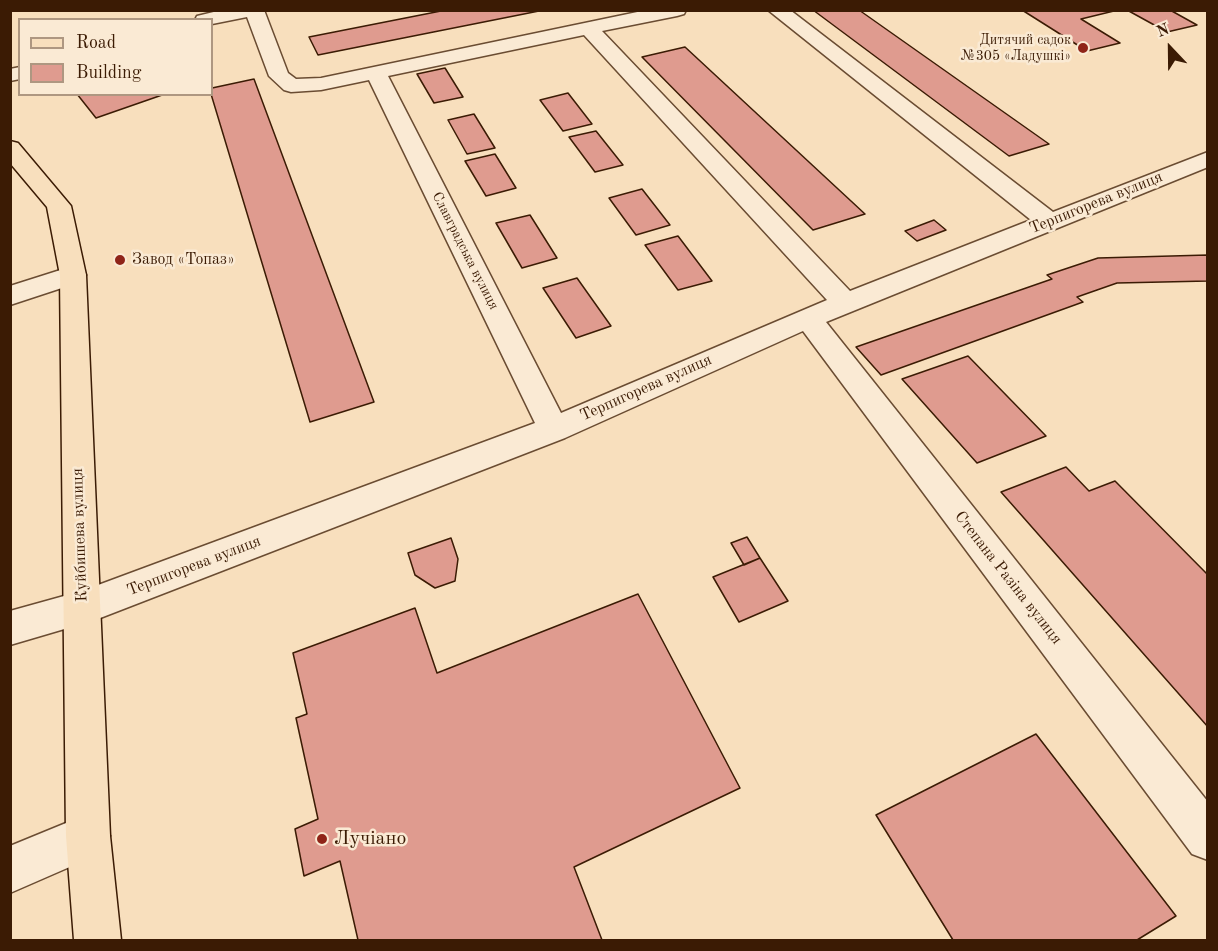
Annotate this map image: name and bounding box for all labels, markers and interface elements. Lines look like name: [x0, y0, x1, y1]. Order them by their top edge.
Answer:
legend: [18, 18, 213, 96]
north arrow: [1140, 18, 1200, 78]
text: N: [1155, 22, 1172, 41]
place label: Дитячий садок №305 «Ладушкі»: [961, 32, 1071, 64]
text: Road: [76, 34, 116, 52]
marker: Дитячий садок №305 «Ладушкі»: [1076, 41, 1090, 55]
text: Building: [76, 64, 141, 82]
street label: Терпигорева вулиця: [1026, 167, 1166, 239]
street label: Славградська вулиця: [428, 189, 502, 313]
place label: Завод «Топаз»: [132, 250, 235, 270]
marker: Завод «Топаз»: [113, 253, 127, 267]
street label: Терпигорева вулиця: [577, 350, 715, 426]
street label: Куйбишева вулиця: [68, 468, 92, 602]
street label: Степана Разіна вулиця: [950, 508, 1066, 648]
street label: Терпигорева вулиця: [124, 532, 264, 600]
place label: Лучіано: [334, 827, 406, 851]
marker: Лучіано: [315, 832, 329, 846]

